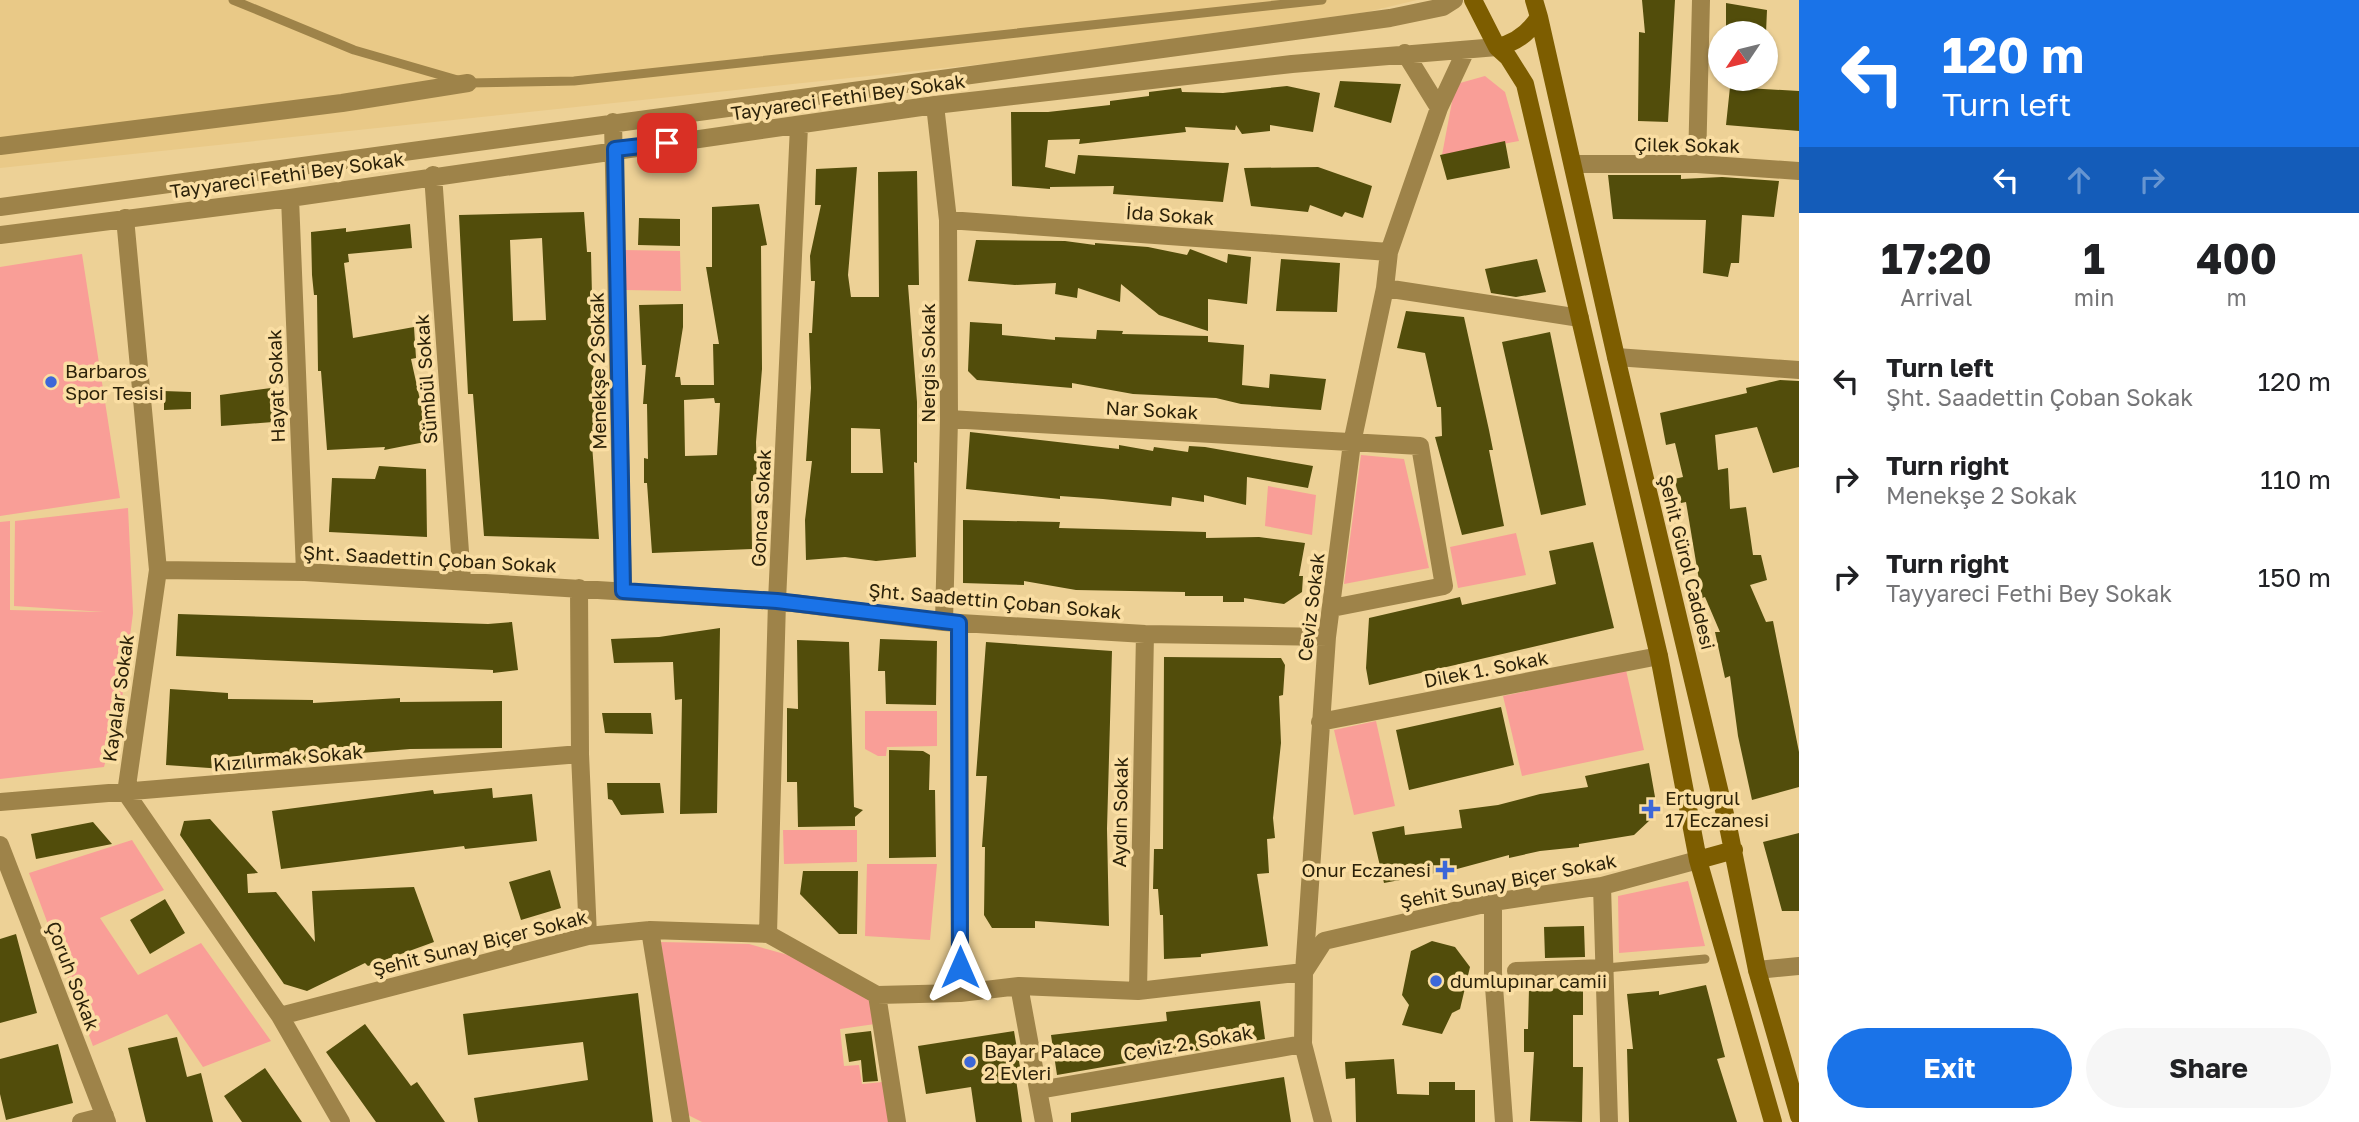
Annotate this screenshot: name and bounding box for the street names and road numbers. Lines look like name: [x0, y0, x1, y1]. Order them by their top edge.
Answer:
street label: Tayyareci Fethi Bey Sokak: [729, 69, 967, 124]
street label: Çilek Sokak: [1634, 132, 1740, 157]
street label: Tayyareci Fethi Bey Sokak: [168, 147, 406, 202]
street label: İda Sokak: [1125, 200, 1215, 229]
street label: Menekşe 2 Sokak: [585, 292, 610, 450]
street label: Nergis Sokak: [916, 303, 939, 423]
street label: Sümbül Sokak: [409, 313, 442, 445]
street label: Hayat Sokak: [262, 329, 289, 443]
street label: Nar Sokak: [1105, 396, 1199, 423]
street label: Gonca Sokak: [746, 448, 775, 567]
street label: Şehit Gürol Caddesi: [1655, 472, 1720, 652]
street label: Şht. Saadettin Çoban Sokak: [303, 540, 558, 577]
street label: Ceviz Sokak: [1292, 551, 1329, 663]
street label: Şht. Saadettin Çoban Sokak: [868, 578, 1123, 623]
street label: Kayalar Sokak: [97, 632, 138, 763]
street label: Dilek 1. Sokak: [1422, 645, 1550, 692]
street label: Kızılırmak Sokak: [212, 739, 364, 776]
street label: Aydın Sokak: [1107, 756, 1132, 868]
street label: Şehit Sunay Biçer Sokak: [1398, 848, 1618, 913]
street label: Şehit Sunay Biçer Sokak: [370, 905, 590, 980]
street label: Çoruh Sokak: [42, 918, 105, 1034]
street label: Ceviz 2. Sokak: [1122, 1020, 1255, 1065]

